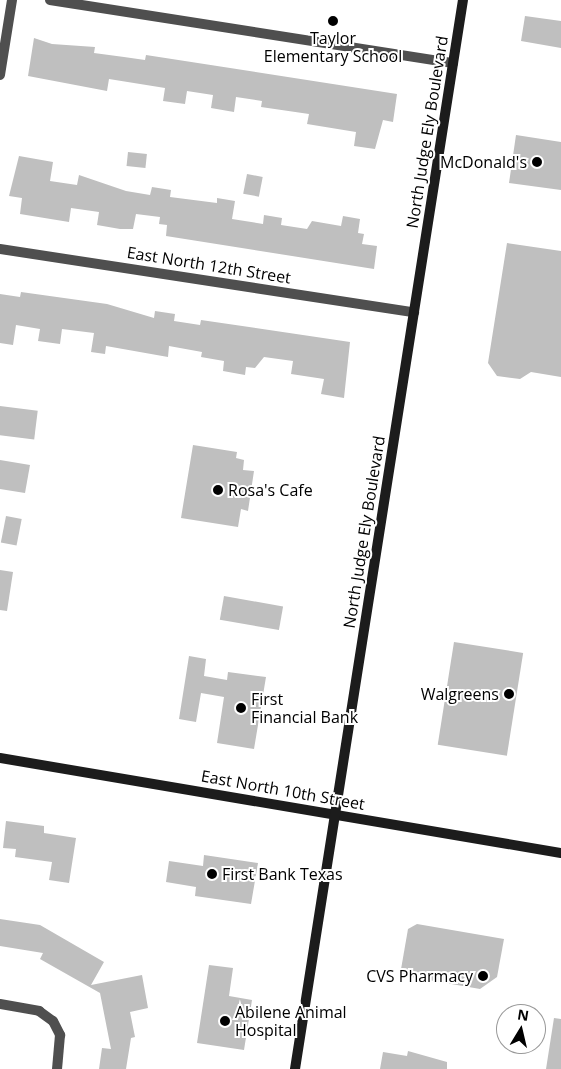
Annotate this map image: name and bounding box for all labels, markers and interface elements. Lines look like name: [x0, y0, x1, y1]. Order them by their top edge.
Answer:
marker: Taylor Elementary School: [327, 15, 339, 27]
place label: Taylor Elementary School: [264, 28, 402, 66]
street label: North Judge Ely Boulevard: [402, 34, 452, 230]
place label: McDonald's: [440, 152, 527, 172]
marker: McDonald's: [531, 156, 543, 168]
street label: East North 12th Street: [126, 243, 292, 287]
street label: North Judge Ely Boulevard: [339, 434, 389, 630]
place label: Rosa's Cafe: [228, 480, 313, 500]
marker: Rosa's Cafe: [212, 484, 224, 496]
place label: Walgreens: [421, 684, 499, 704]
marker: Walgreens: [503, 688, 515, 700]
place label: First Financial Bank: [251, 689, 358, 727]
marker: First Financial Bank: [235, 702, 247, 714]
street label: East North 10th Street: [200, 766, 366, 814]
place label: First Bank Texas: [222, 864, 343, 884]
marker: First Bank Texas: [206, 868, 218, 880]
place label: CVS Pharmacy: [366, 966, 473, 986]
marker: CVS Pharmacy: [477, 970, 489, 982]
place label: Abilene Animal Hospital: [235, 1002, 347, 1040]
north arrow: [496, 1004, 546, 1054]
text: N: [516, 1004, 530, 1025]
marker: Abilene Animal Hospital: [219, 1015, 231, 1027]

